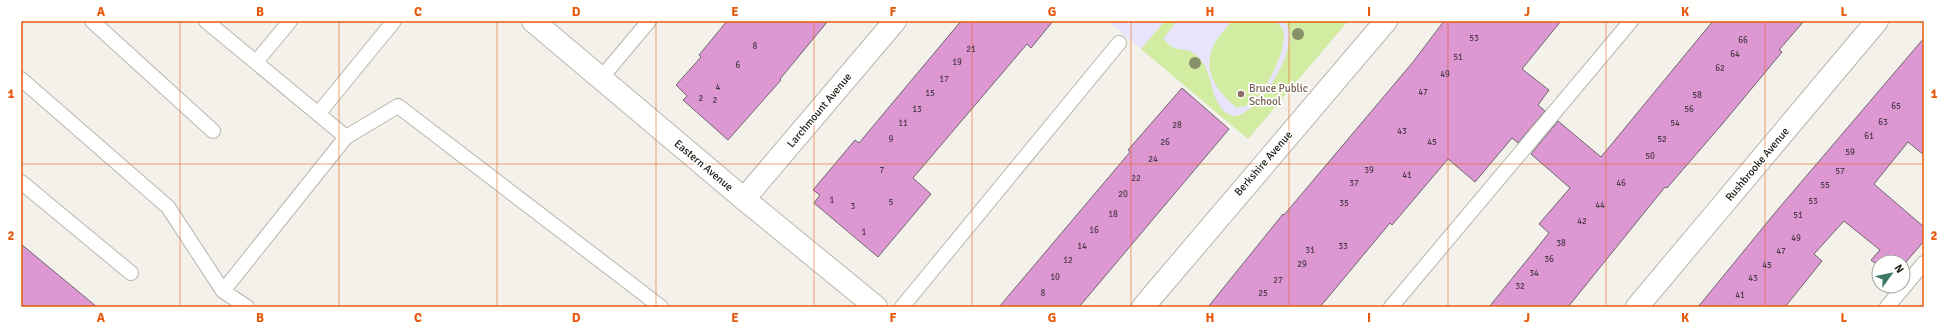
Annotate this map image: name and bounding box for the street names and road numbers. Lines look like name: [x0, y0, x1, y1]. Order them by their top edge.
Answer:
street label: Larchmount Avenue: [784, 70, 854, 150]
street label: Rushbrooke Avenue: [1723, 125, 1792, 204]
street label: Berkshire Avenue: [1232, 128, 1295, 198]
street label: Eastern Avenue: [672, 137, 736, 194]

